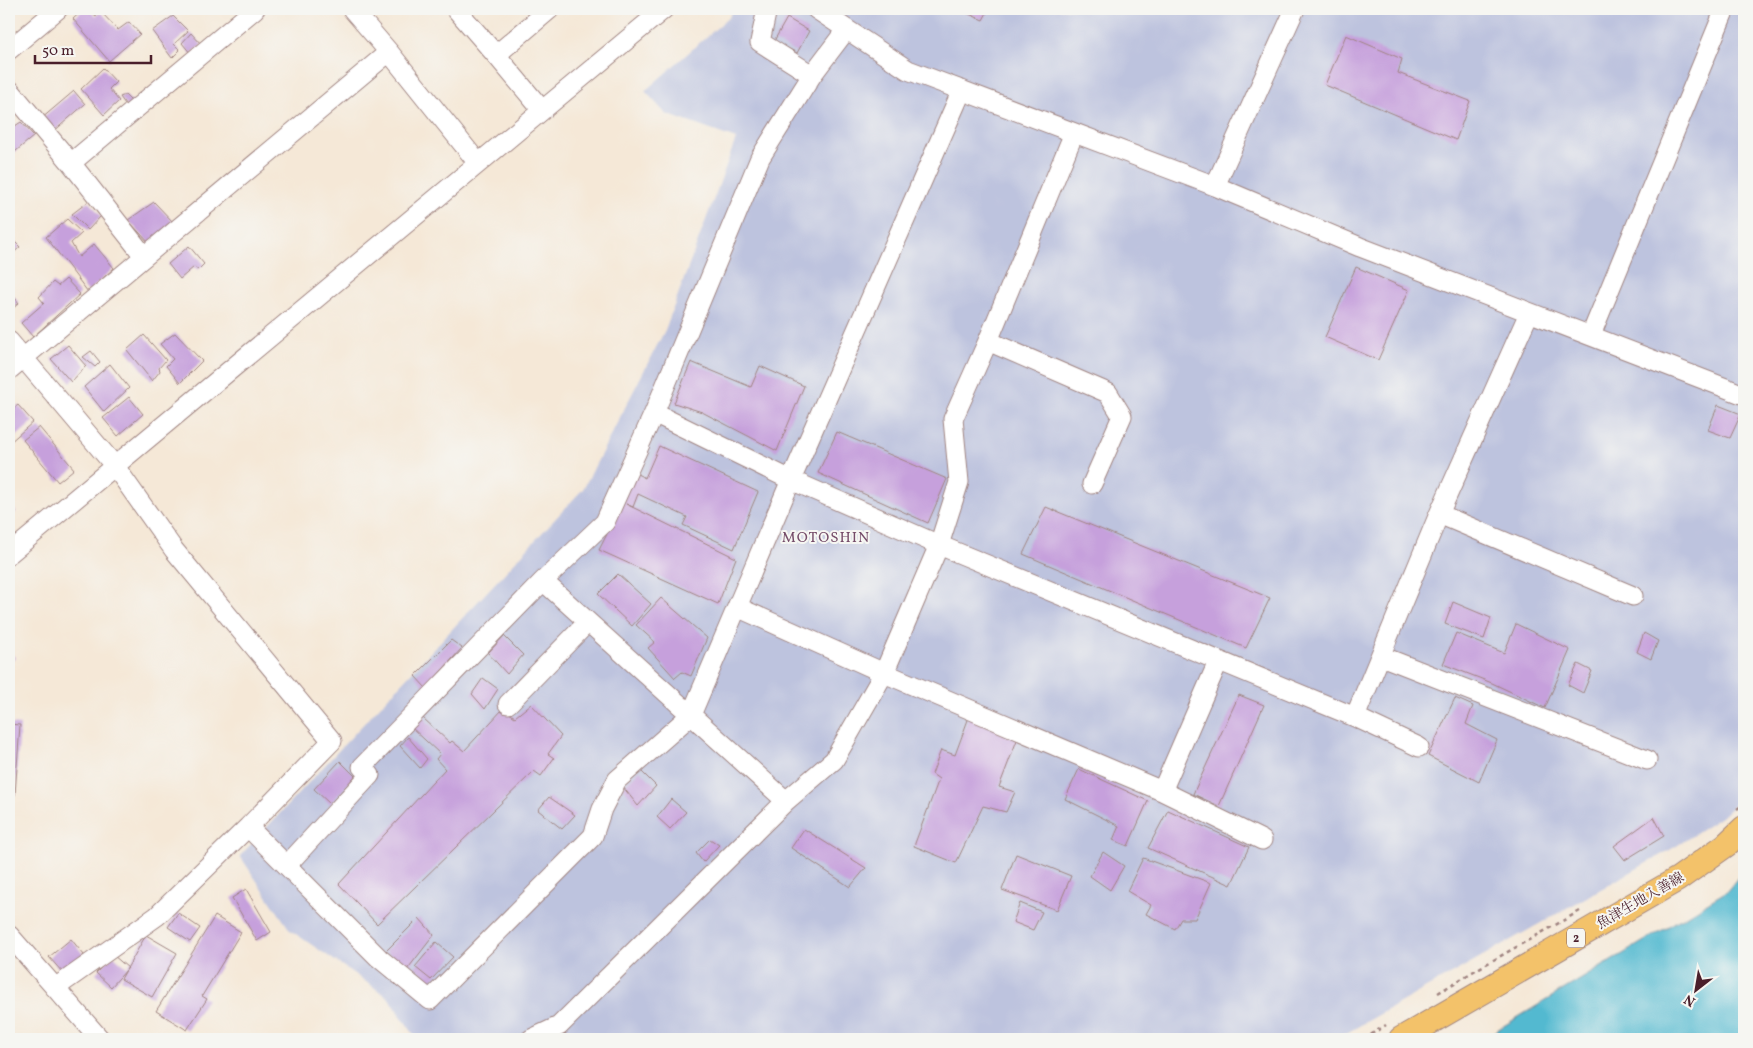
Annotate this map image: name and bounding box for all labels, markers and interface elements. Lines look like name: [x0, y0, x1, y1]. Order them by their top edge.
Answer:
scale bar: [35, 32, 151, 64]
text: 50 m: [42, 41, 74, 62]
district label: MOTOSHIN: [782, 528, 870, 549]
street label: 魚津生地入善線: [1594, 869, 1688, 934]
road number: 2: [1567, 928, 1585, 948]
north arrow: [1670, 966, 1720, 1016]
text: N: [1681, 989, 1699, 1011]

